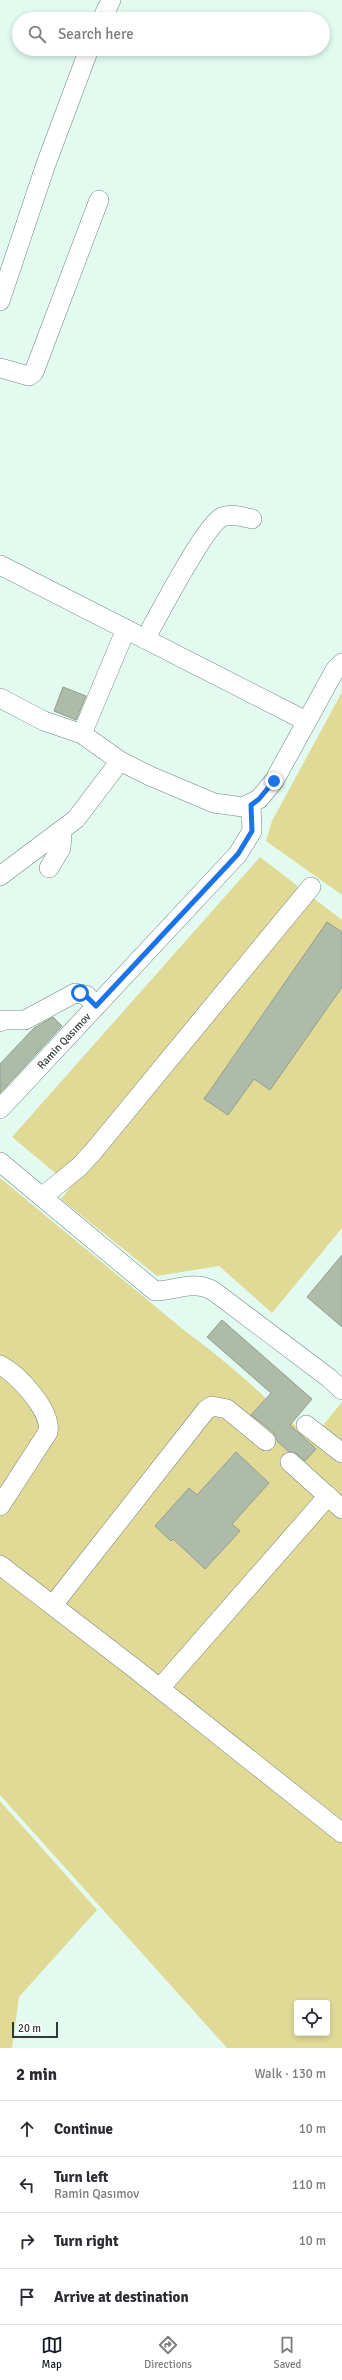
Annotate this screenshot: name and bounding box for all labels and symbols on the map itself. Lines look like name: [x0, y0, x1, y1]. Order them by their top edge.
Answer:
route end: [265, 772, 283, 790]
route start: [71, 984, 89, 1002]
street label: Ramin Qasımov: [35, 1010, 93, 1072]
scale bar: [12, 2020, 58, 2039]

